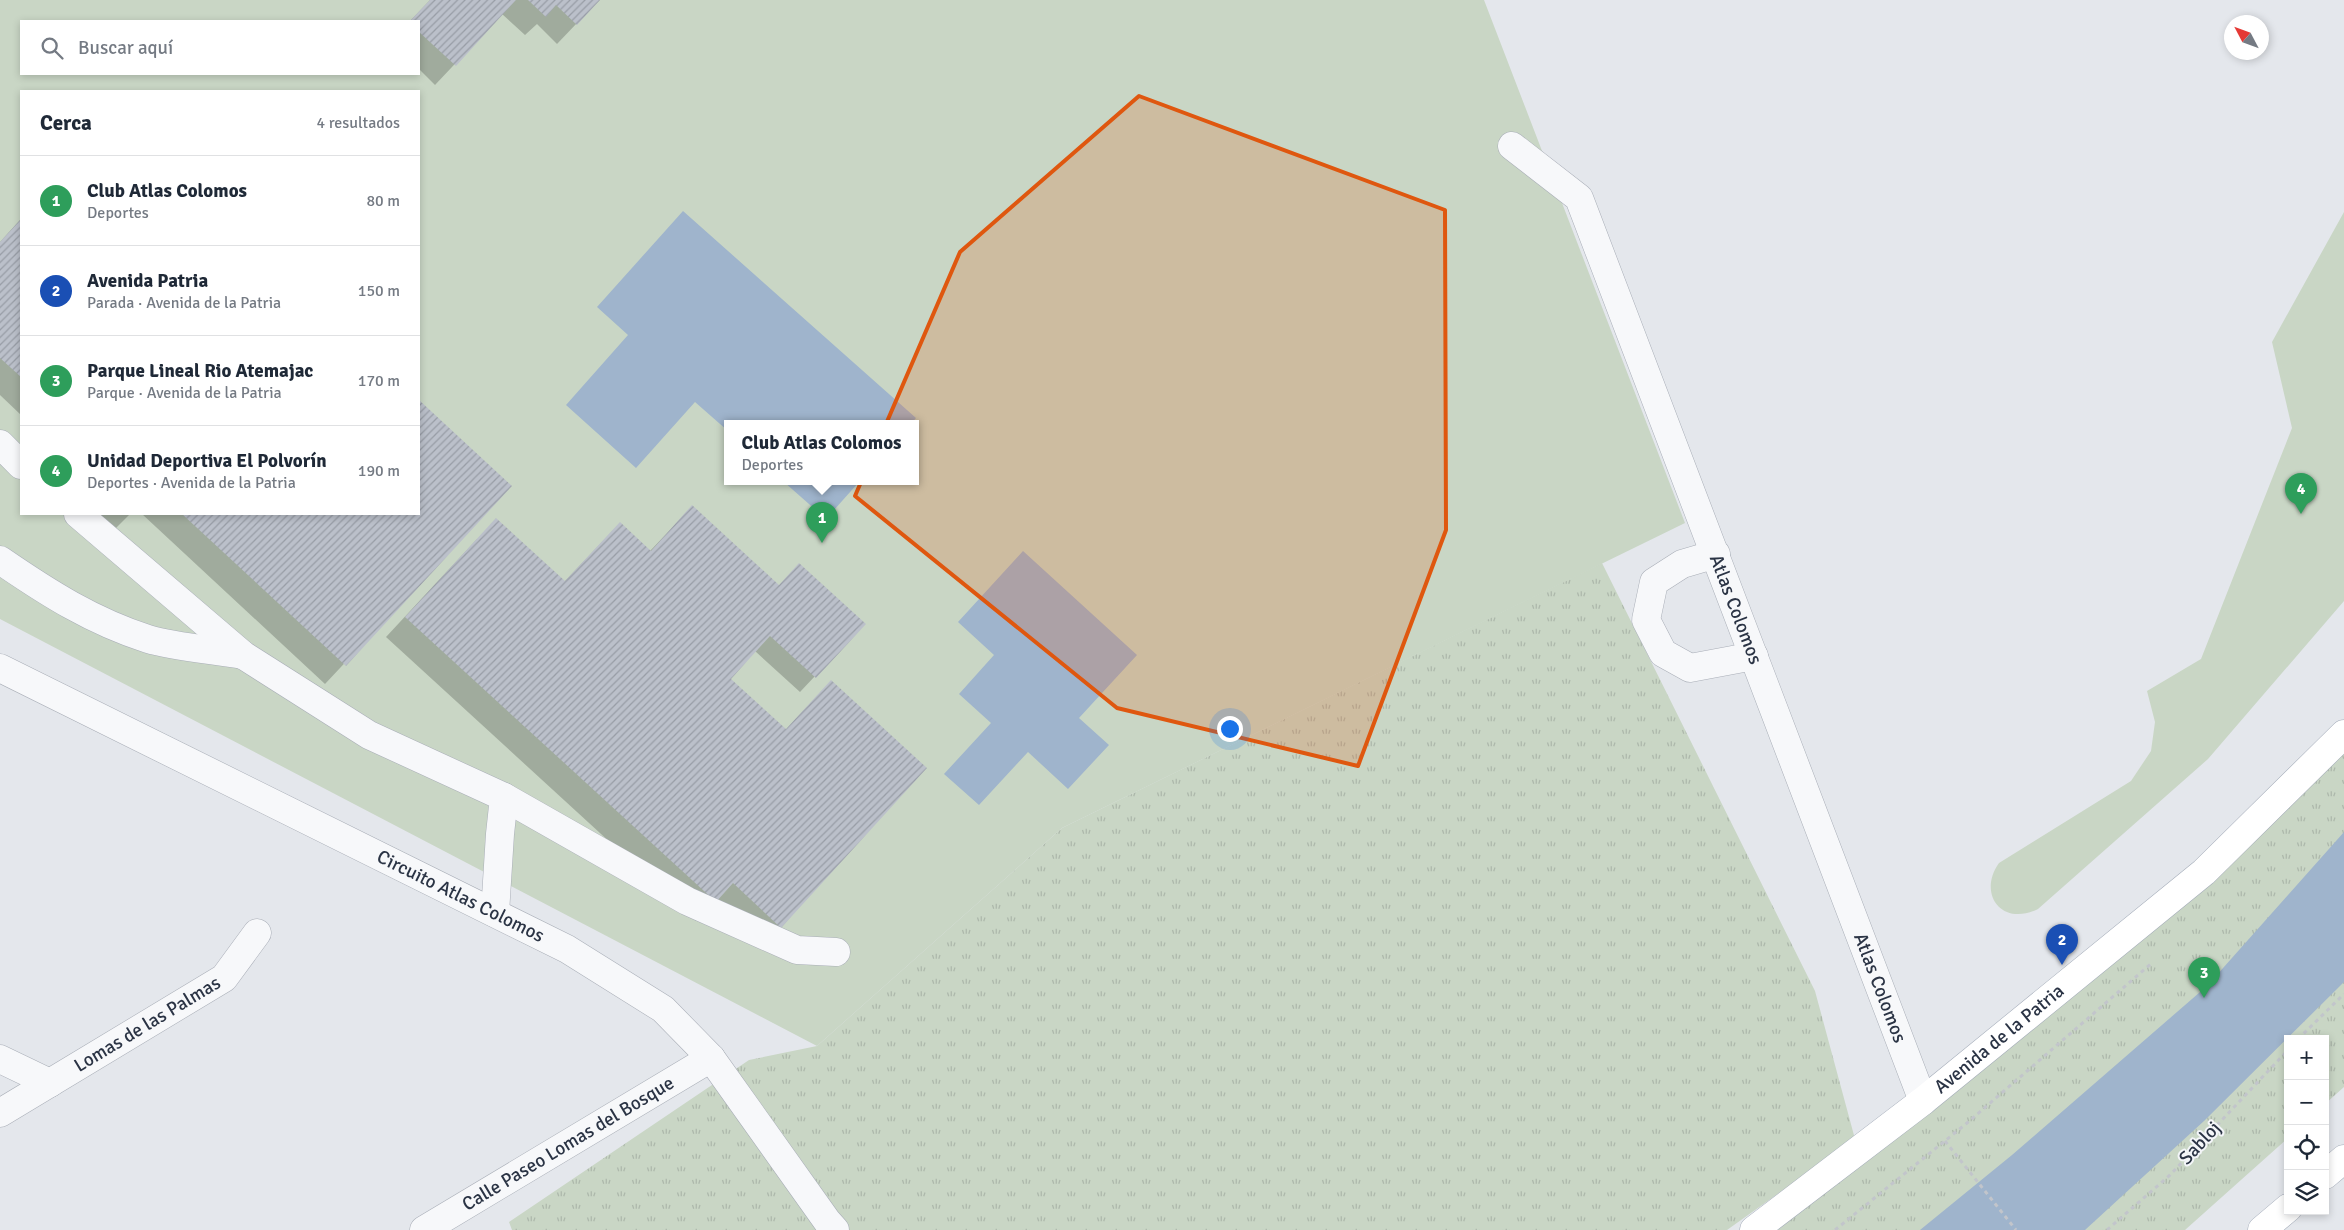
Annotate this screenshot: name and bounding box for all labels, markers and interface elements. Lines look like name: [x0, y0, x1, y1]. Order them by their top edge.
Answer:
north arrow: [2224, 15, 2269, 60]
search box: [20, 20, 420, 75]
icon: search: [38, 34, 66, 62]
text: Buscar aquí: [78, 36, 173, 60]
text: Cerca: [40, 110, 92, 136]
text: 4 resultados: [317, 113, 400, 133]
text: Club Atlas Colomos: [87, 179, 247, 203]
text: 1: [52, 191, 60, 211]
text: 80 m: [366, 191, 400, 211]
text: Deportes: [87, 203, 149, 223]
text: Avenida Patria: [87, 269, 208, 293]
text: 2: [52, 281, 60, 301]
text: 150 m: [358, 281, 400, 301]
text: Parada · Avenida de la Patria: [87, 293, 281, 313]
text: Parque Lineal Rio Atemajac: [87, 359, 313, 383]
text: 3: [52, 371, 60, 391]
text: 170 m: [358, 371, 400, 391]
text: Parque · Avenida de la Patria: [87, 383, 282, 403]
popup: [724, 420, 919, 485]
text: Club Atlas Colomos: [742, 431, 901, 455]
text: Unidad Deportiva El Polvorín: [87, 449, 327, 473]
text: Deportes: [742, 455, 803, 475]
text: 4: [52, 461, 60, 481]
text: 190 m: [358, 461, 400, 481]
text: Deportes · Avenida de la Patria: [87, 473, 296, 493]
pin: 4: [2285, 473, 2317, 514]
pin: 1: [806, 502, 838, 543]
street label: Atlas Colomos: [1704, 551, 1767, 668]
your location: [1217, 716, 1243, 742]
street label: Circuito Atlas Colomos: [373, 845, 548, 948]
pin: 2: [2046, 924, 2078, 965]
street label: Atlas Colomos: [1848, 930, 1912, 1046]
pin: 3: [2188, 957, 2220, 998]
street label: Lomas de las Palmas: [70, 971, 225, 1078]
street label: Avenida de la Patria: [1929, 979, 2069, 1099]
map controls: [2284, 1035, 2329, 1215]
button: +: [2284, 1035, 2329, 1080]
street label: Calle Paseo Lomas del Bosque: [458, 1071, 679, 1216]
button: −: [2284, 1080, 2329, 1125]
street label: Sabloj: [2174, 1116, 2226, 1170]
button: locate: [2284, 1125, 2329, 1170]
button: layers: [2284, 1170, 2329, 1215]

